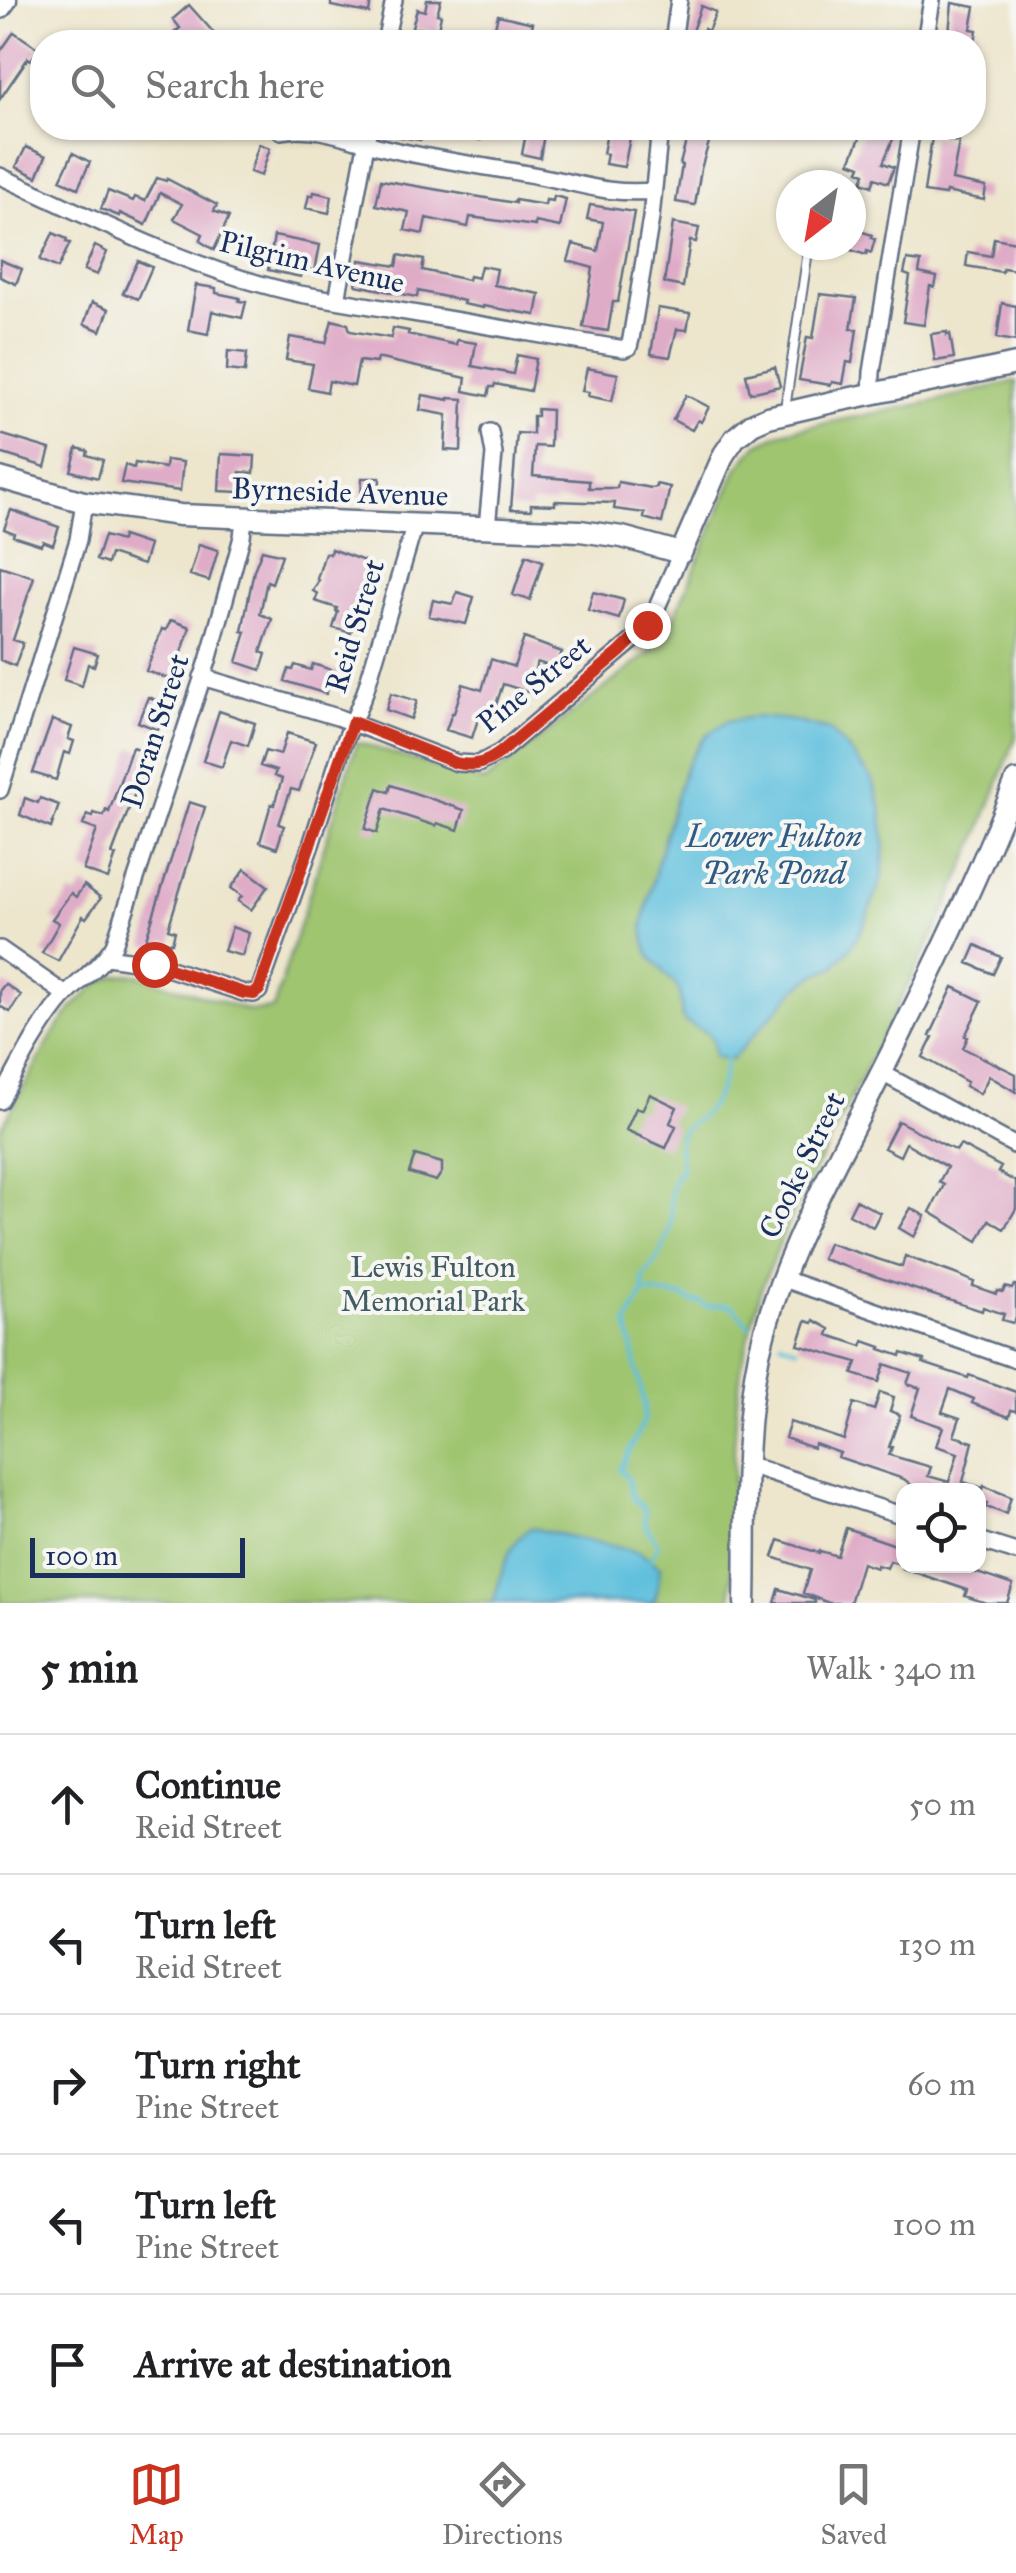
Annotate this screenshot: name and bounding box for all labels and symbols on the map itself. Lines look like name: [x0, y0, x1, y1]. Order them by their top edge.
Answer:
north arrow: [776, 170, 866, 260]
street label: Pilgrim Avenue: [216, 223, 408, 301]
street label: Byrneside Avenue: [231, 470, 449, 514]
street label: Reid Street: [318, 555, 392, 697]
route end: [625, 603, 671, 649]
street label: Pine Street: [470, 627, 598, 741]
street label: Doran Street: [113, 649, 197, 813]
water label: Lower Fulton Park Pond: [684, 817, 862, 893]
route start: [132, 942, 178, 988]
street label: Cooke Street: [751, 1086, 853, 1244]
park label: Lewis Fulton Memorial Park: [341, 1249, 525, 1319]
scale bar: [30, 1533, 245, 1578]

